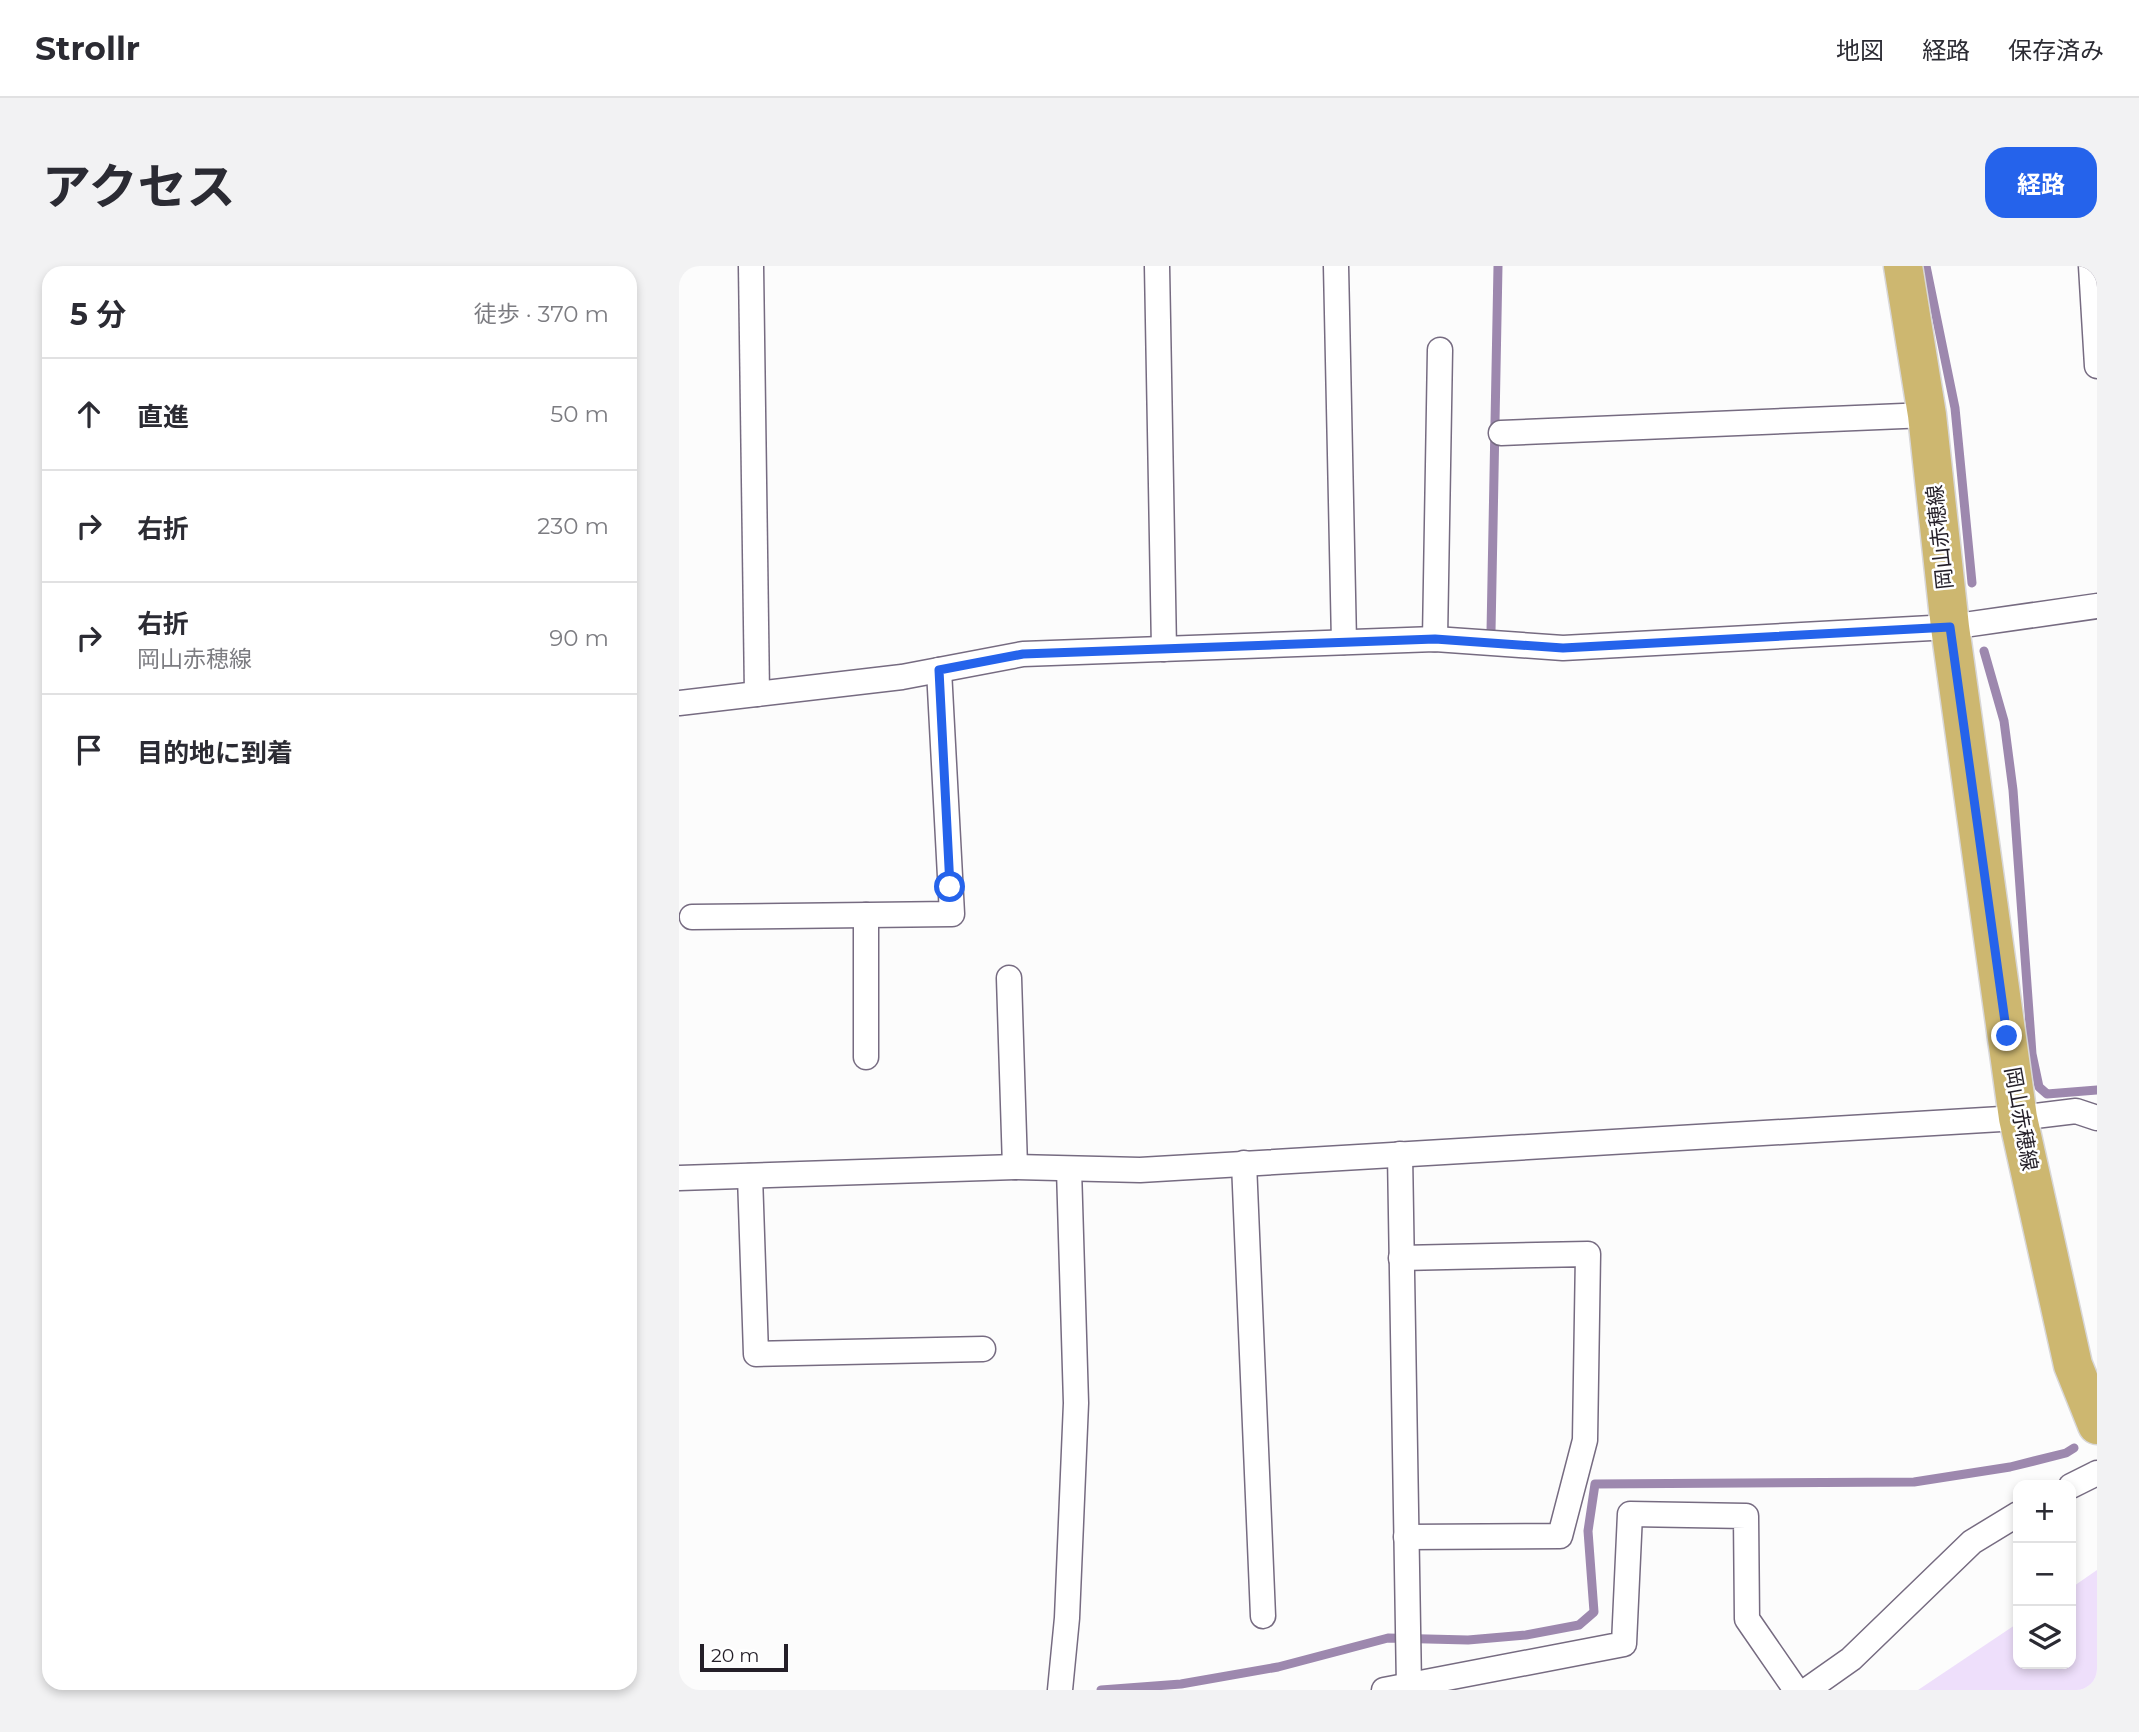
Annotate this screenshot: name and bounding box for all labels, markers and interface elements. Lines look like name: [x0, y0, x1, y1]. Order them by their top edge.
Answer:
text: Strollr: [35, 28, 140, 68]
text: 地図: [1836, 36, 1884, 65]
text: 経路: [1922, 36, 1970, 65]
text: 保存済み: [2008, 36, 2104, 65]
button: 経路: [1985, 147, 2097, 218]
text: アクセス: [42, 157, 236, 216]
text: 5 分: [70, 296, 126, 333]
text: 徒歩 · 370 m: [474, 300, 609, 328]
icon: ahead: [70, 395, 108, 433]
text: 50 m: [550, 400, 609, 428]
text: 直進: [137, 401, 189, 433]
street label: 岡山赤穂線: [1922, 484, 1957, 591]
icon: right: [70, 507, 108, 545]
text: 230 m: [537, 512, 609, 540]
text: 右折: [137, 513, 189, 545]
text: 右折: [137, 608, 189, 640]
icon: right: [70, 619, 108, 657]
text: 90 m: [549, 624, 609, 652]
text: 岡山赤穂線: [137, 645, 252, 673]
icon: arrive: [70, 731, 108, 769]
text: 目的地に到着: [137, 737, 293, 769]
route start: [934, 871, 965, 902]
route end: [1991, 1020, 2022, 1051]
street label: 岡山赤穂線: [2000, 1065, 2043, 1173]
map controls: [2013, 1480, 2076, 1669]
button: +: [2013, 1480, 2076, 1543]
button: −: [2013, 1543, 2076, 1606]
button: layers: [2013, 1606, 2076, 1669]
scale bar: [700, 1641, 787, 1673]
text: 20 m: [711, 1644, 759, 1667]

